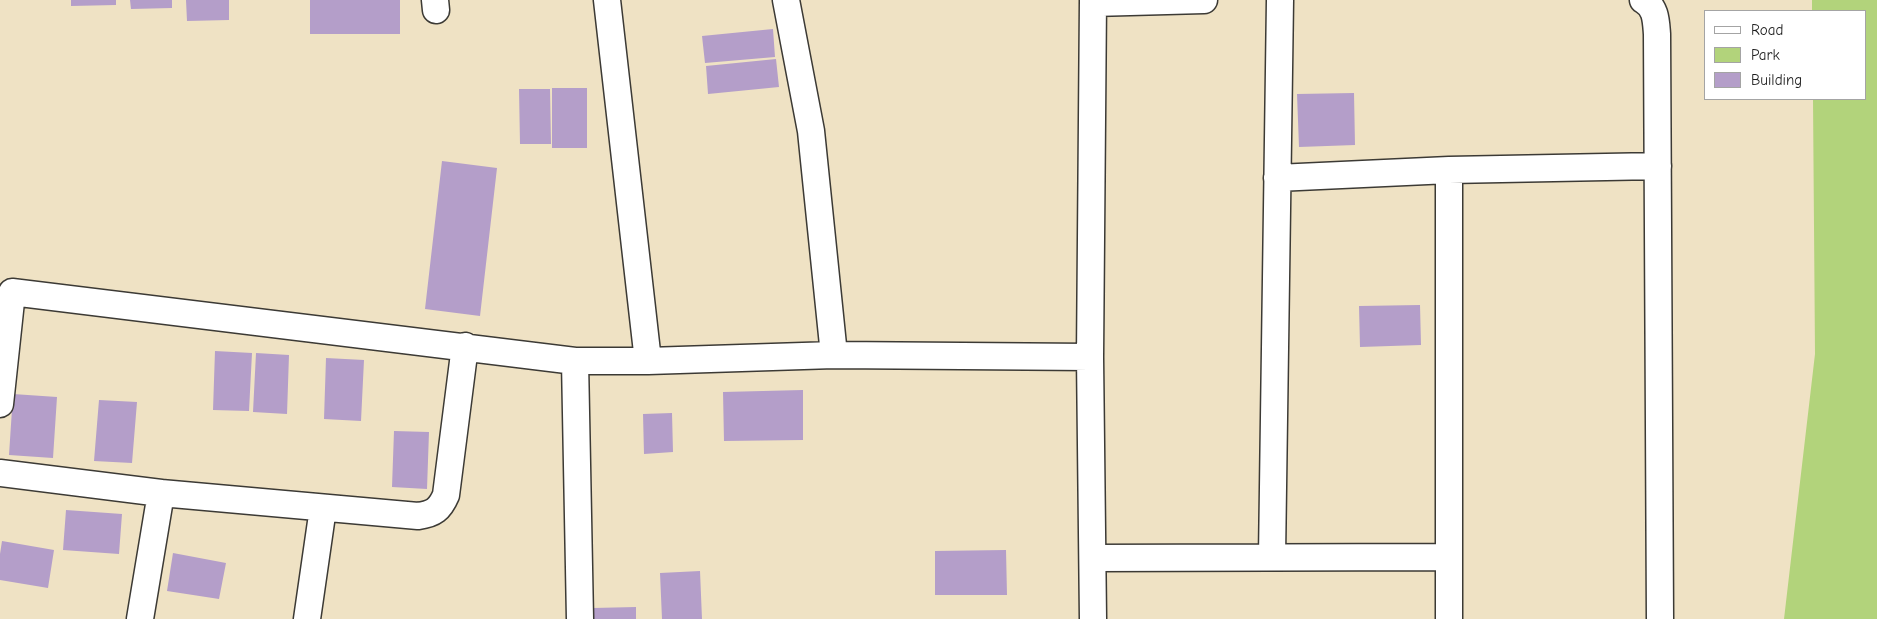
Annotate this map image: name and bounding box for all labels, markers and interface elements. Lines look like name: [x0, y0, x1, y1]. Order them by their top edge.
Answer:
legend: [1704, 10, 1867, 100]
text: Road: [1751, 21, 1783, 39]
text: Park: [1751, 46, 1780, 64]
text: Building: [1751, 71, 1802, 89]

